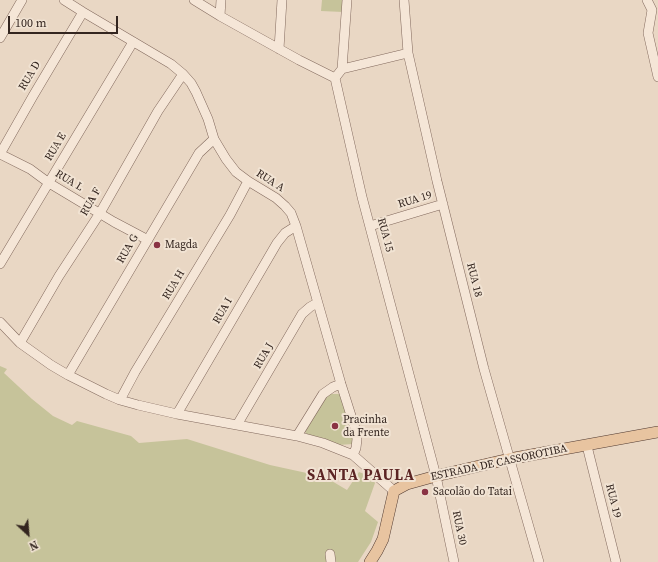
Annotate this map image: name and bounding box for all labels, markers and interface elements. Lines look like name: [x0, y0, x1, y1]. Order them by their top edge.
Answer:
scale bar: [10, 8, 120, 34]
text: 100 m: [15, 15, 47, 31]
street label: RUA D: [16, 59, 44, 93]
street label: RUA E: [43, 131, 69, 163]
street label: RUA A: [253, 167, 287, 195]
street label: RUA L: [53, 168, 85, 194]
street label: RUA F: [78, 186, 104, 218]
street label: RUA 19: [396, 189, 434, 211]
street label: RUA 15: [374, 216, 396, 254]
street label: RUA G: [114, 232, 142, 266]
place label: Magda: [165, 238, 198, 252]
marker: Magda: [152, 240, 162, 250]
street label: RUA 18: [463, 262, 485, 298]
street label: RUA H: [160, 268, 188, 302]
street label: RUA I: [210, 296, 236, 326]
street label: RUA J: [251, 341, 277, 371]
place label: Pracinha da Frente: [343, 413, 389, 439]
marker: Pracinha da Frente: [330, 421, 340, 431]
street label: ESTRADA DE CASSOROTIBA: [430, 442, 568, 484]
district label: SANTA PAULA: [307, 467, 415, 485]
street label: RUA 19: [602, 483, 624, 519]
place label: Sacolão do Tatai: [433, 485, 512, 499]
marker: Sacolão do Tatai: [420, 487, 430, 497]
street label: RUA 30: [449, 510, 469, 546]
north arrow: [8, 514, 48, 554]
text: N: [27, 537, 40, 554]

